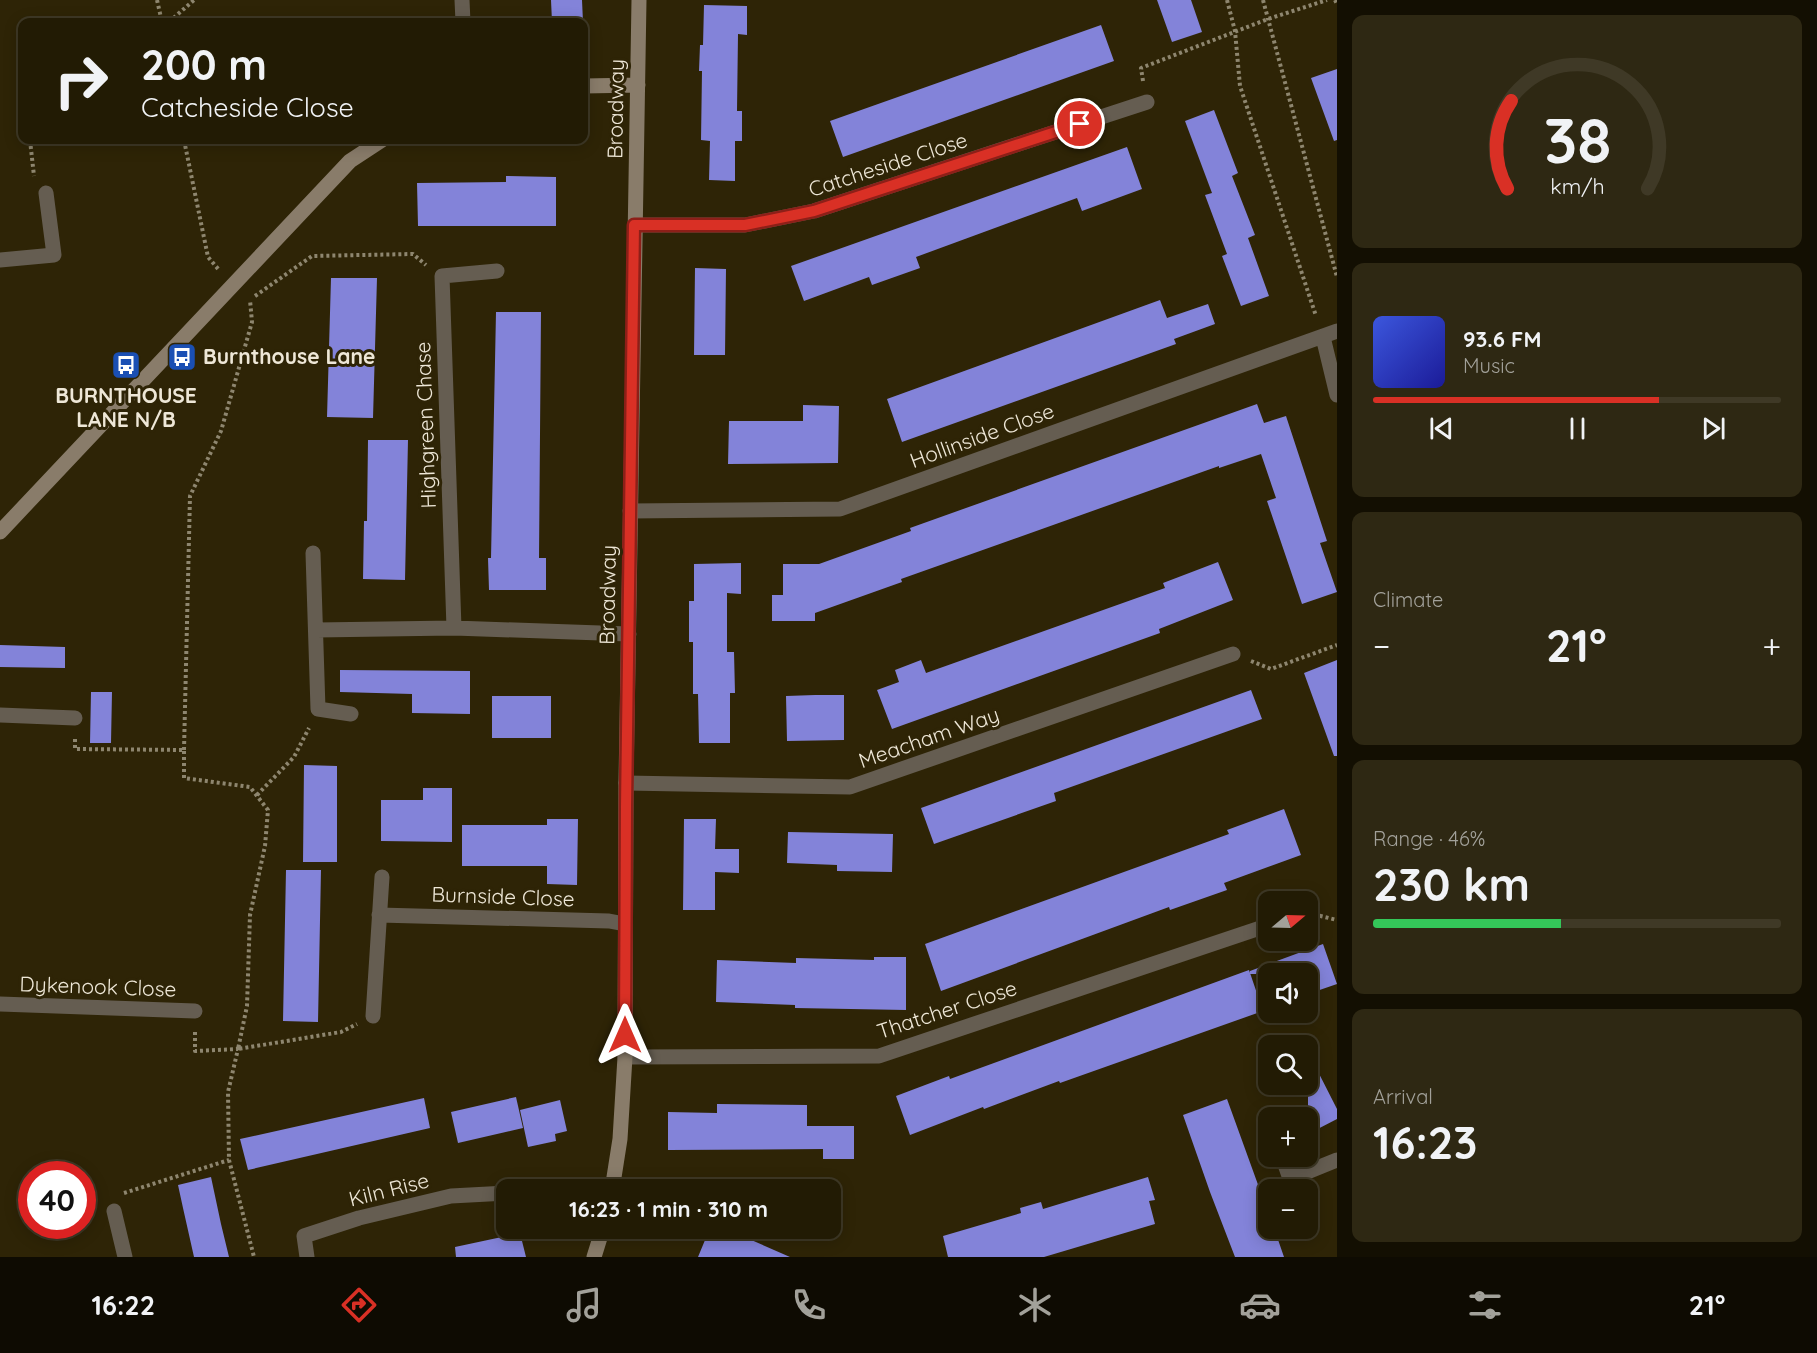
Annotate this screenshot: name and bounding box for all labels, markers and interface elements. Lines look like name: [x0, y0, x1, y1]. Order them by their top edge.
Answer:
text: 200 m: [141, 38, 267, 91]
icon: right: [42, 42, 120, 120]
street label: Broadway: [601, 59, 629, 159]
text: Catcheside Close: [141, 90, 354, 124]
pin: [1054, 98, 1105, 149]
text: 38: [1543, 101, 1611, 179]
icon: arrive: [1063, 107, 1096, 140]
street label: Catcheside Close: [805, 126, 970, 202]
text: km/h: [1550, 173, 1604, 199]
text: 93.6 FM: [1463, 325, 1542, 353]
bus stop icon: Burnthouse Lane: [166, 341, 198, 373]
street label: Highgreen Chase: [409, 341, 441, 509]
place label: Burnthouse Lane: [203, 343, 375, 369]
bus stop icon: BURNTHOUSE LANE N/B: [110, 349, 142, 381]
text: Music: [1463, 353, 1515, 378]
place label: BURNTHOUSE LANE N/B: [55, 382, 197, 432]
street label: Hollinside Close: [906, 397, 1057, 473]
icon: previous: [1425, 412, 1458, 445]
icon: pause: [1561, 412, 1594, 445]
icon: next: [1697, 412, 1730, 445]
street label: Broadway: [593, 545, 621, 645]
text: Climate: [1373, 587, 1443, 612]
text: 21°: [1546, 617, 1607, 673]
text: −: [1373, 625, 1390, 666]
text: +: [1762, 625, 1781, 666]
street label: Meacham Way: [855, 701, 1003, 773]
text: Range · 46%: [1373, 826, 1485, 851]
text: 230 km: [1373, 856, 1530, 912]
street label: Burnside Close: [431, 881, 575, 911]
north arrow: [1258, 891, 1318, 951]
map controls: [1258, 891, 1318, 1239]
button: sound: [1258, 963, 1318, 1023]
street label: Dykenook Close: [19, 970, 177, 1002]
street label: Thatcher Close: [873, 974, 1020, 1044]
position arrow: [593, 1003, 657, 1067]
button: search: [1258, 1035, 1318, 1095]
text: Arrival: [1373, 1084, 1433, 1109]
button: +: [1258, 1107, 1318, 1167]
text: 16:23: [1373, 1114, 1477, 1170]
speed limit sign: 40: [18, 1161, 96, 1239]
street label: Kiln Rise: [346, 1167, 432, 1212]
button: −: [1258, 1179, 1318, 1239]
text: 16:23 · 1 min · 310 m: [569, 1195, 768, 1223]
icon: directions: [338, 1284, 380, 1326]
icon: music: [563, 1284, 605, 1326]
icon: phone: [788, 1284, 830, 1326]
icon: climate: [1014, 1284, 1056, 1326]
icon: car: [1239, 1284, 1281, 1326]
icon: filters: [1464, 1284, 1506, 1326]
text: 16:22: [92, 1288, 155, 1322]
text: 21°: [1689, 1288, 1725, 1322]

